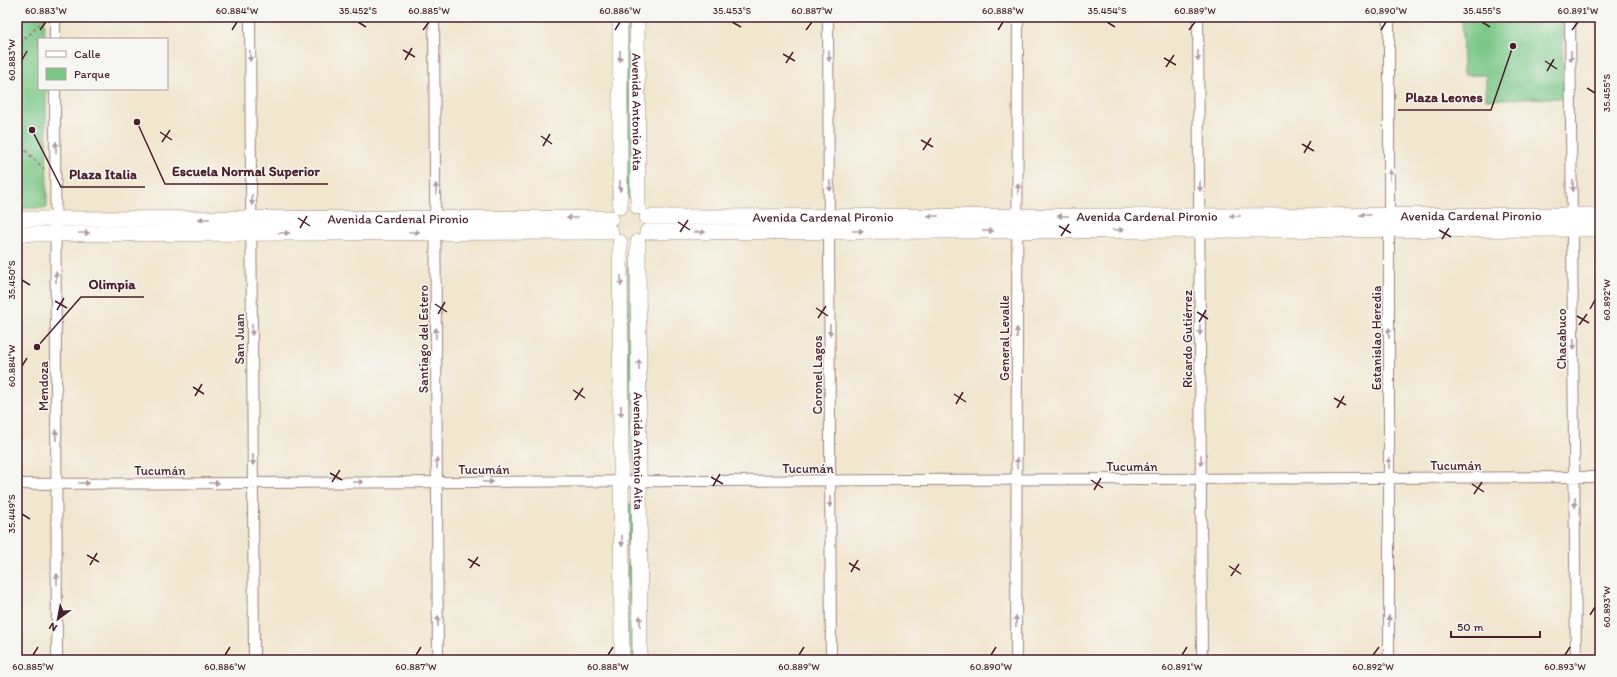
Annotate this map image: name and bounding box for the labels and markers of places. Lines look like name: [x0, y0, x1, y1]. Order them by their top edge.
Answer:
callout: Plaza Leones: [1398, 84, 1491, 110]
callout: Escuela Normal Superior: [165, 158, 328, 184]
callout: Plaza Italia: [61, 161, 145, 187]
callout: Olimpia: [81, 271, 144, 297]

